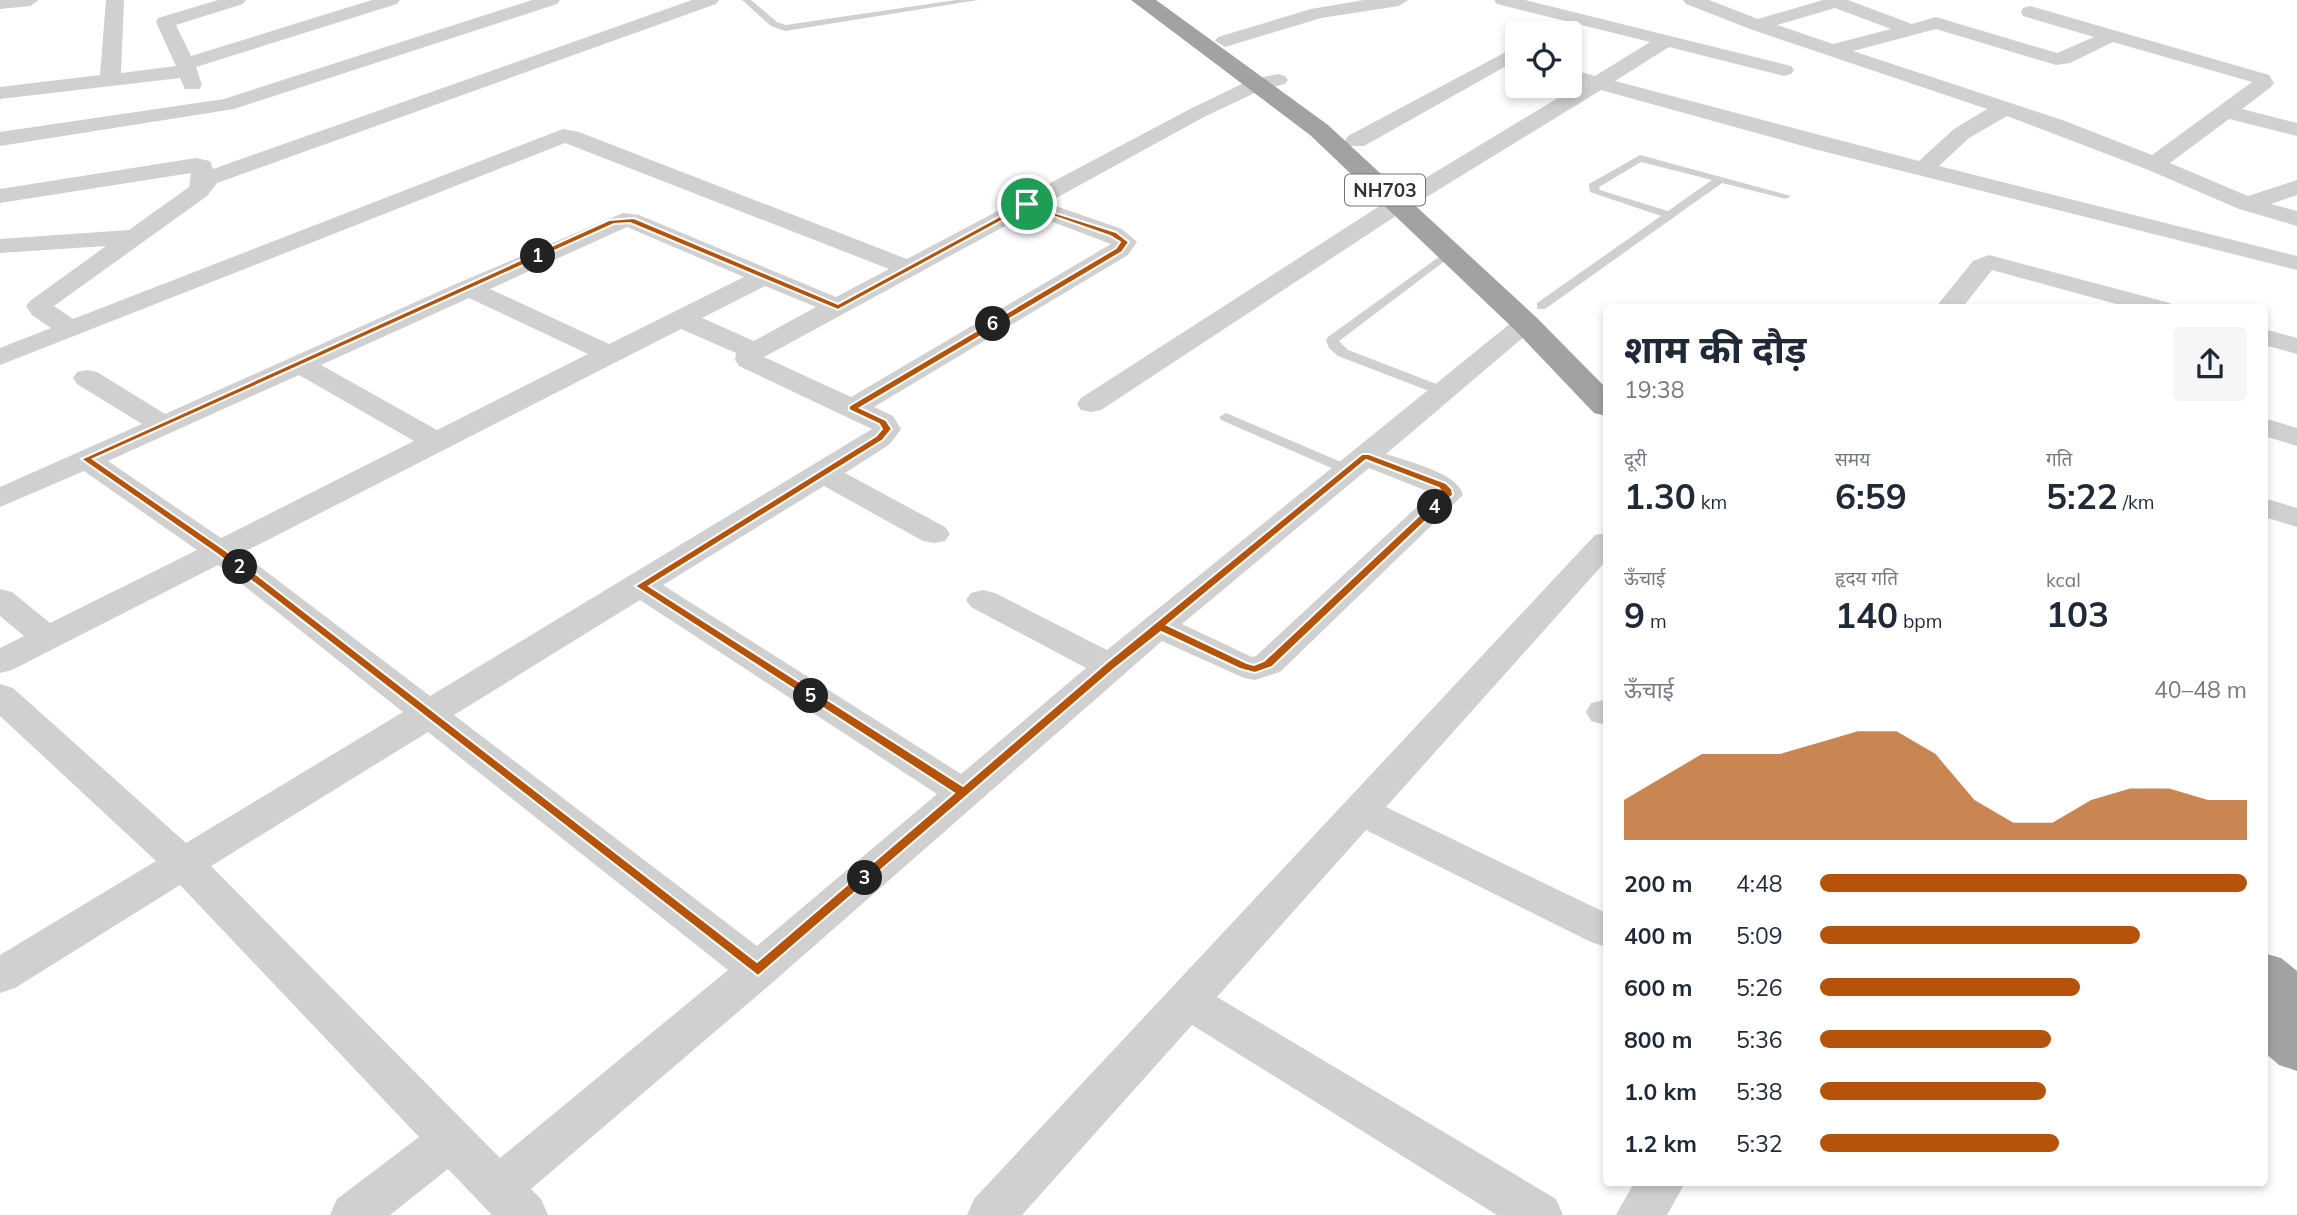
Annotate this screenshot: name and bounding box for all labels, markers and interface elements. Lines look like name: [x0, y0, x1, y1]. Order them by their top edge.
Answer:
map controls: [1505, 21, 1582, 98]
button: locate: [1505, 21, 1582, 98]
pin: [997, 174, 1057, 234]
road number: NH703: [1345, 174, 1425, 206]
icon: arrive: [1008, 185, 1046, 223]
pin: 1: [520, 238, 556, 274]
text: 1: [532, 243, 543, 267]
pin: 6: [976, 306, 1010, 342]
text: 6: [987, 311, 998, 335]
text: शाम की दौड़: [1624, 325, 1807, 373]
button: share: [2173, 327, 2247, 401]
text: 19:38: [1624, 375, 1684, 404]
text: दूरी: [1624, 447, 1647, 471]
text: समय: [1835, 447, 1870, 471]
text: गति: [2046, 447, 2072, 471]
text: 1.30: [1624, 474, 1696, 518]
text: 6:59: [1835, 474, 1907, 518]
text: 5:22: [2046, 474, 2118, 518]
pin: 4: [1418, 490, 1452, 524]
text: km: [1696, 490, 1727, 514]
text: /km: [2118, 490, 2155, 514]
text: 4: [1429, 494, 1440, 518]
pin: 2: [222, 550, 258, 584]
text: 2: [234, 554, 245, 578]
text: ऊँचाई: [1624, 566, 1665, 590]
text: हृदय गति: [1835, 566, 1898, 590]
text: kcal: [2046, 568, 2081, 592]
text: 103: [2046, 592, 2109, 636]
text: 9: [1624, 593, 1645, 637]
text: 140: [1835, 593, 1898, 637]
text: m: [1645, 609, 1667, 633]
text: bpm: [1898, 609, 1942, 633]
text: ऊँचाई: [1624, 675, 1674, 704]
text: 40–48 m: [2154, 675, 2247, 704]
pin: 5: [794, 678, 828, 714]
text: 5: [805, 683, 816, 707]
pin: 3: [848, 860, 882, 896]
text: 3: [859, 865, 870, 889]
text: 200 m: [1624, 869, 1692, 898]
text: 4:48: [1736, 869, 1783, 898]
text: 400 m: [1624, 921, 1692, 950]
text: 5:09: [1736, 921, 1783, 950]
text: 600 m: [1624, 973, 1692, 1002]
text: 5:26: [1736, 973, 1783, 1002]
text: 800 m: [1624, 1025, 1692, 1054]
text: 5:36: [1736, 1025, 1783, 1054]
text: 1.0 km: [1624, 1077, 1697, 1106]
text: 5:38: [1736, 1077, 1783, 1106]
text: 1.2 km: [1624, 1129, 1697, 1158]
text: 5:32: [1736, 1129, 1783, 1158]

